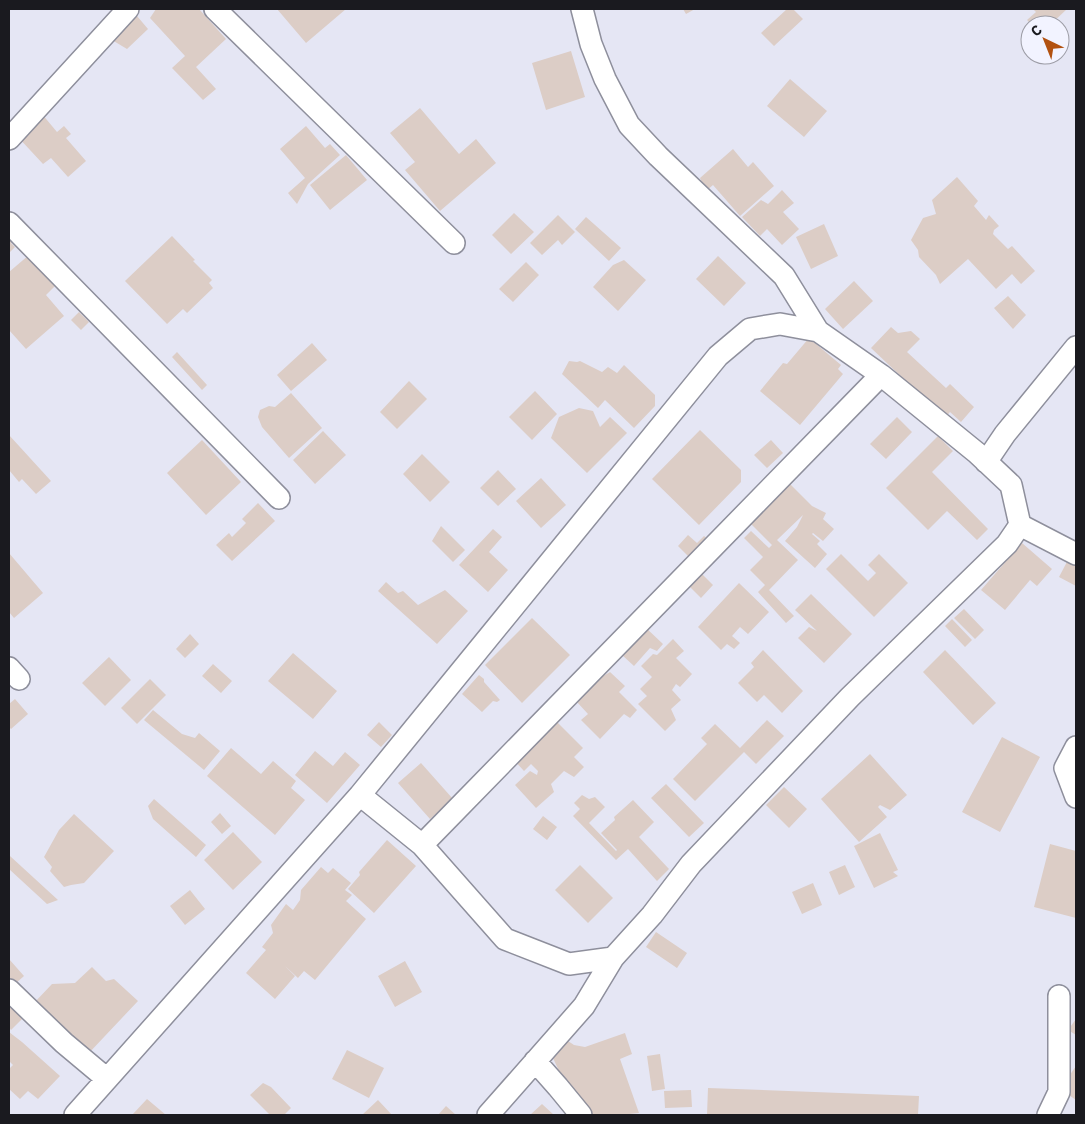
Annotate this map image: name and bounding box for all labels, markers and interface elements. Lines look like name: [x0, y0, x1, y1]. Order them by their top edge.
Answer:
north arrow: [1020, 15, 1070, 65]
text: С: [1027, 21, 1046, 40]

